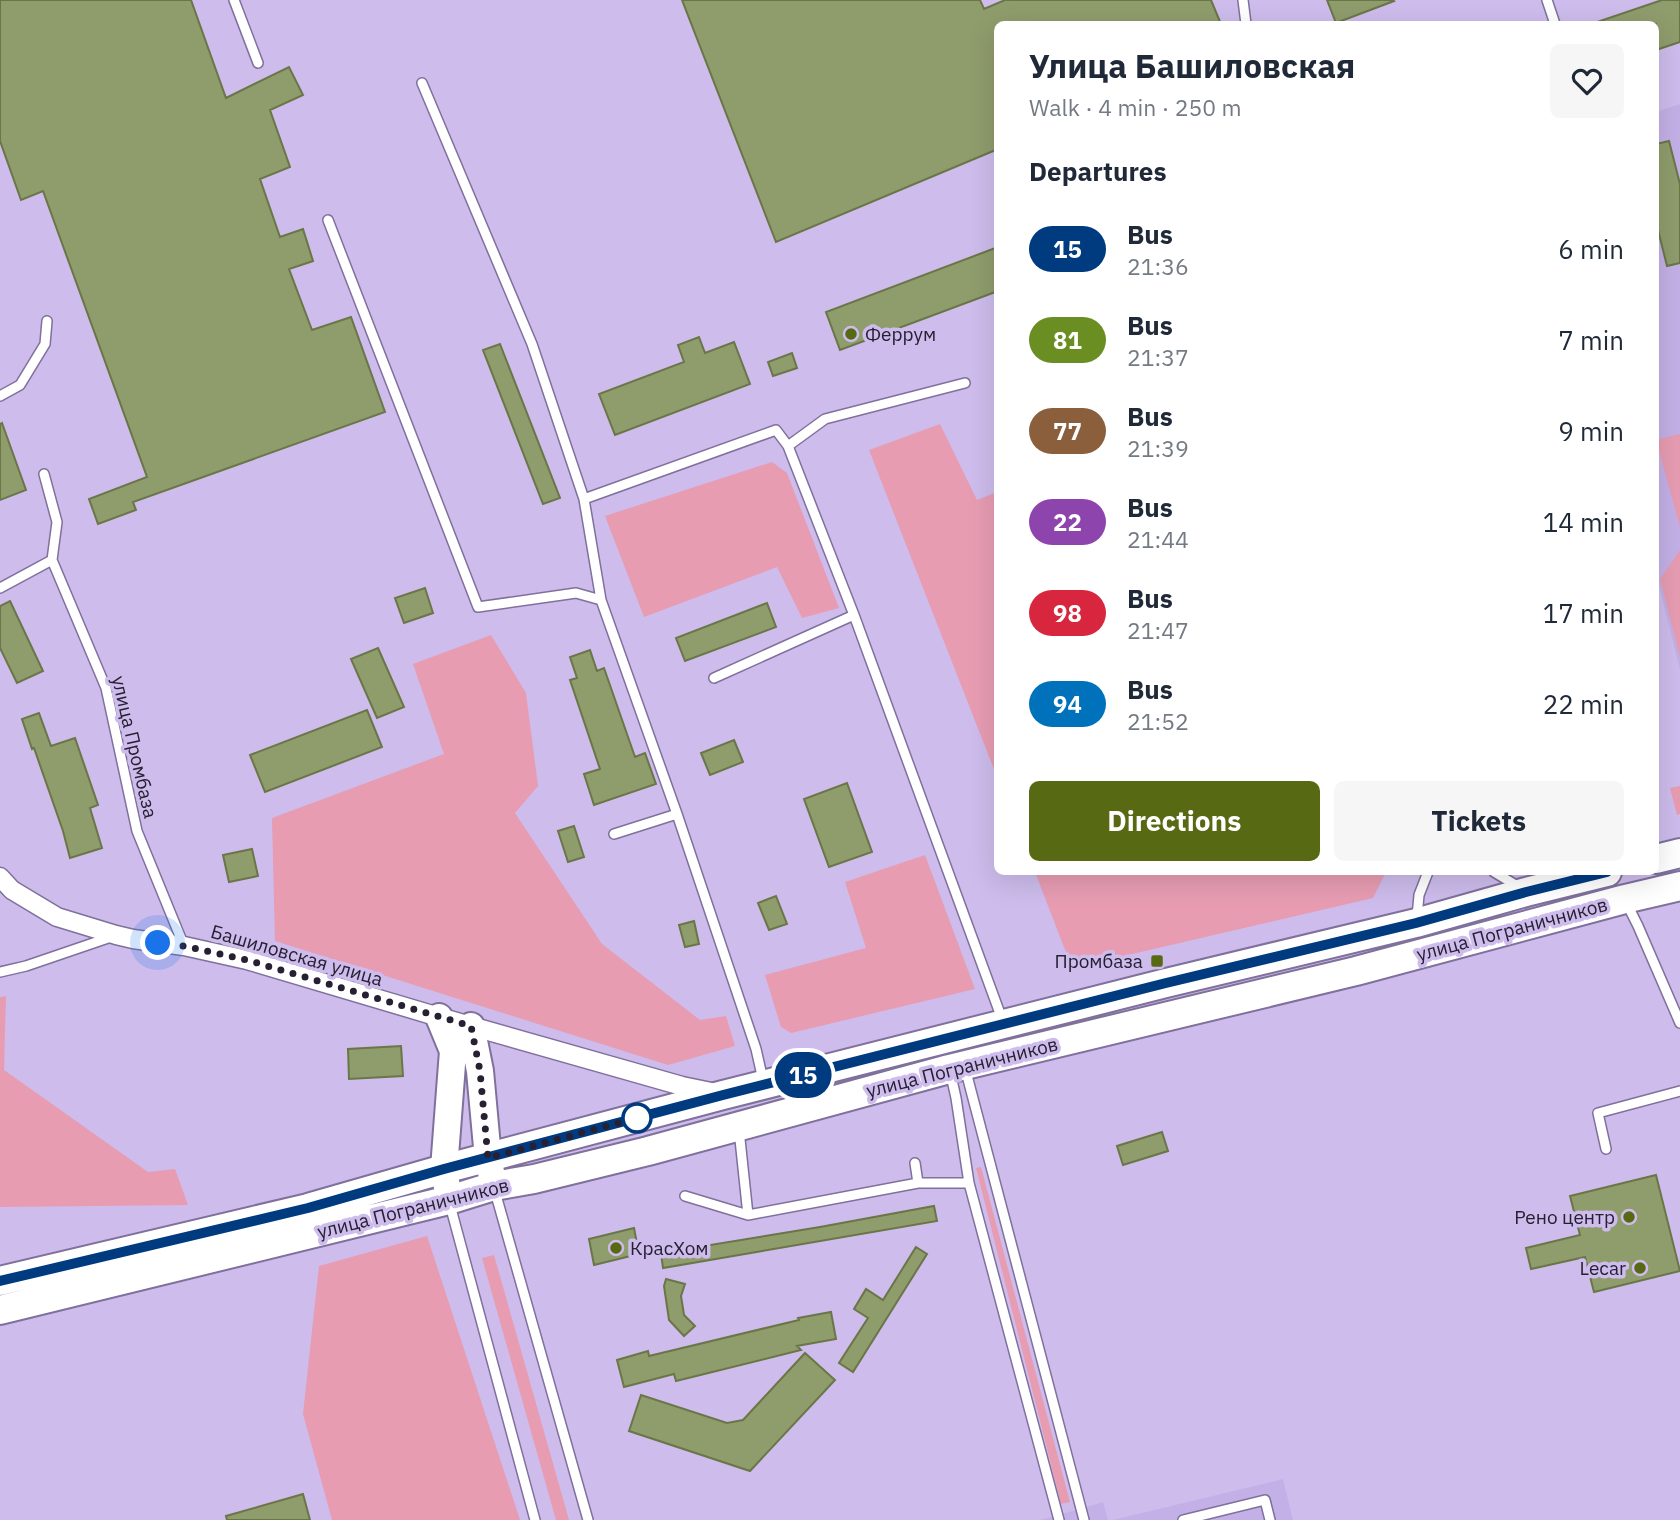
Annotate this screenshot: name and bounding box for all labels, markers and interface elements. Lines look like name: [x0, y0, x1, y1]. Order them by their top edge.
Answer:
text: Улица Башиловская: [1029, 44, 1355, 87]
button: heart: [1550, 44, 1624, 118]
text: Walk · 4 min · 250 m: [1029, 92, 1242, 122]
text: Departures: [1029, 154, 1167, 188]
text: Bus: [1127, 217, 1173, 251]
text: 6 min: [1558, 232, 1624, 266]
text: 15: [1053, 233, 1082, 265]
text: 21:36: [1127, 251, 1189, 281]
text: Bus: [1127, 308, 1173, 342]
place label: Феррум: [865, 322, 936, 346]
text: 7 min: [1558, 323, 1624, 357]
text: 81: [1053, 324, 1082, 356]
marker: Феррум: [843, 326, 859, 342]
text: 21:37: [1127, 342, 1189, 372]
text: Bus: [1127, 399, 1173, 433]
text: 9 min: [1558, 414, 1624, 448]
text: 77: [1053, 415, 1082, 447]
text: 21:39: [1127, 433, 1189, 463]
text: Bus: [1127, 490, 1173, 524]
text: 14 min: [1543, 505, 1624, 539]
text: 22: [1053, 506, 1082, 538]
text: 21:44: [1127, 524, 1189, 554]
text: Bus: [1127, 581, 1173, 615]
text: 17 min: [1543, 596, 1624, 630]
text: 98: [1053, 597, 1082, 629]
text: 21:47: [1127, 615, 1189, 645]
text: Bus: [1127, 672, 1173, 706]
street label: улица Промбаза: [107, 673, 163, 821]
text: 22 min: [1543, 687, 1624, 721]
text: 94: [1053, 688, 1082, 720]
text: 21:52: [1127, 706, 1189, 736]
button: Directions: [1029, 781, 1320, 861]
button: Tickets: [1334, 781, 1624, 861]
street label: улица Пограничников: [1414, 892, 1610, 966]
street label: Башиловская улица: [208, 919, 386, 991]
your location: [140, 925, 175, 960]
place label: Промбаза: [1055, 949, 1143, 973]
marker: Промбаза: [1149, 953, 1165, 969]
street label: улица Пограничников: [864, 1032, 1060, 1102]
line badge: 15: [772, 1052, 834, 1098]
text: 15: [789, 1059, 817, 1091]
unlabelled marker: [622, 1103, 652, 1133]
street label: улица Пограничников: [315, 1173, 511, 1243]
place label: Рено центр: [1514, 1205, 1615, 1229]
marker: Рено центр: [1621, 1209, 1637, 1225]
place label: КрасХом: [630, 1236, 709, 1260]
marker: КрасХом: [608, 1240, 624, 1256]
place label: Lecar: [1580, 1256, 1626, 1280]
marker: Lecar: [1632, 1260, 1648, 1276]

